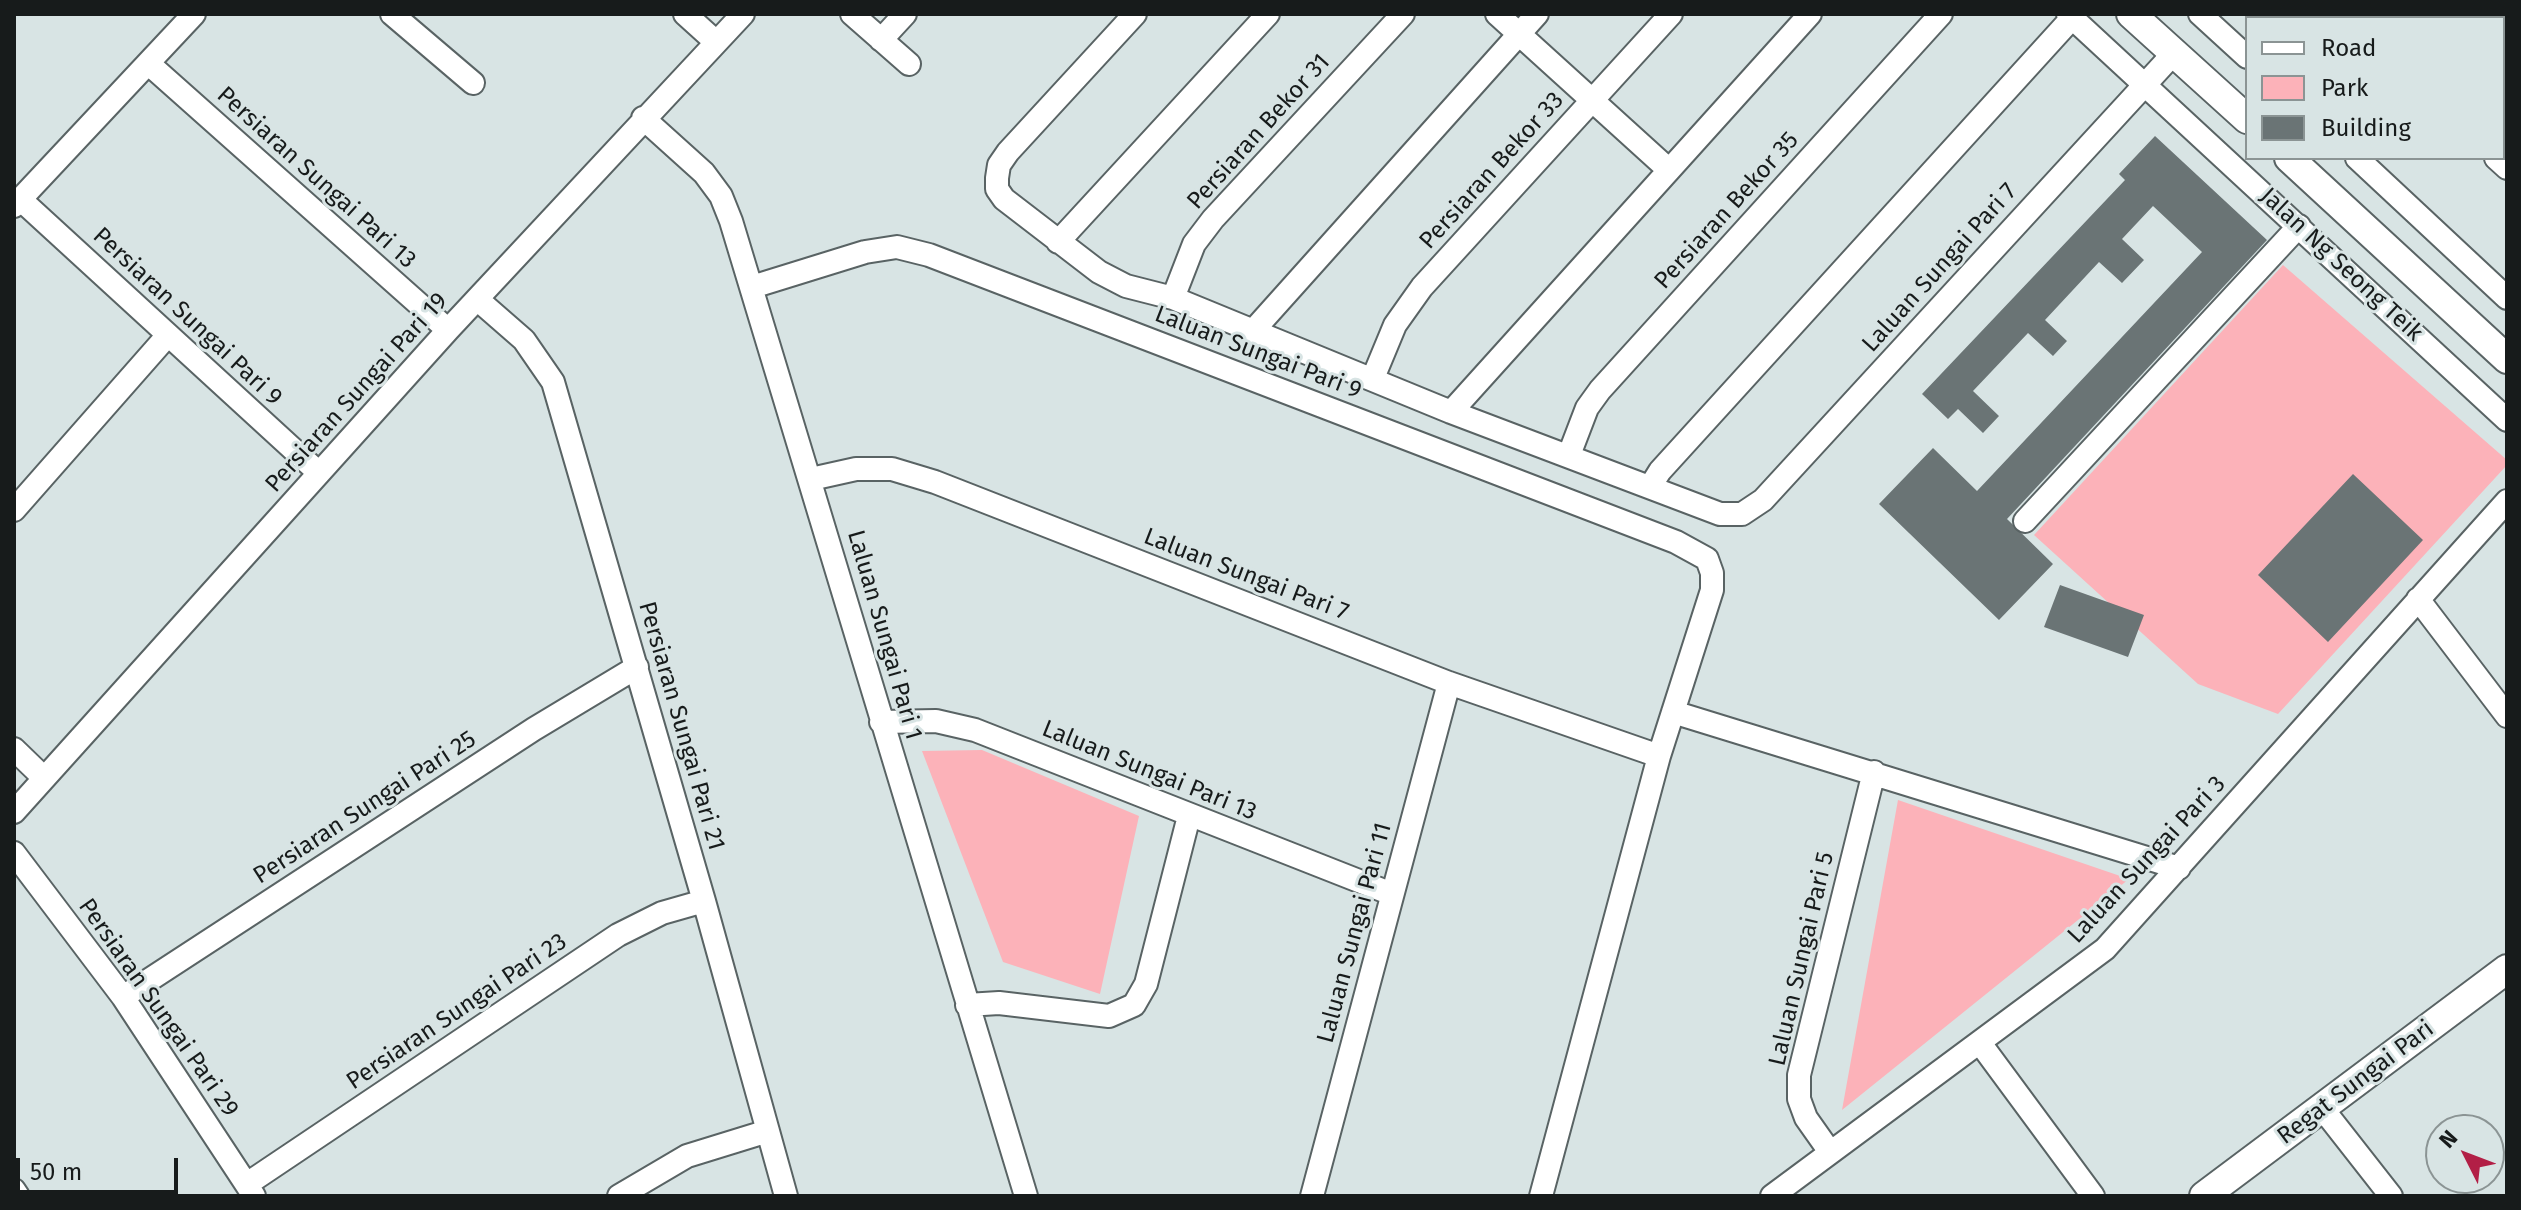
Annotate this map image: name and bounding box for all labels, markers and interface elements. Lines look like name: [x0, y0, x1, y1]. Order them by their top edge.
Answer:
legend: [2245, 16, 2505, 160]
text: Road: [2321, 34, 2376, 62]
street label: Persiaran Bekor 31: [1182, 48, 1336, 216]
text: Park: [2321, 74, 2368, 102]
street label: Persiaran Sungai Pari 13: [211, 81, 421, 275]
street label: Persiaran Bekor 33: [1414, 87, 1570, 255]
text: Building: [2321, 114, 2411, 142]
street label: Persiaran Bekor 35: [1649, 126, 1805, 296]
street label: Laluan Sungai Pari 7: [1857, 178, 2023, 358]
street label: Jalan Ng Seong Teik: [2254, 182, 2428, 348]
street label: Persiaran Sungai Pari 9: [86, 222, 288, 412]
street label: Persiaran Sungai Pari 19: [260, 287, 454, 499]
street label: Laluan Sungai Pari 9: [1151, 300, 1365, 406]
street label: Laluan Sungai Pari 7: [1140, 523, 1352, 627]
street label: Laluan Sungai Pari 1: [840, 527, 928, 743]
street label: Persiaran Sungai Pari 21: [632, 598, 730, 854]
street label: Laluan Sungai Pari 13: [1038, 715, 1260, 827]
street label: Persiaran Sungai Pari 25: [248, 725, 482, 891]
street label: Laluan Sungai Pari 3: [2062, 770, 2232, 950]
street label: Laluan Sungai Pari 11: [1312, 820, 1398, 1046]
street label: Laluan Sungai Pari 5: [1763, 849, 1841, 1069]
street label: Persiaran Sungai Pari 29: [72, 893, 244, 1123]
street label: Persiaran Sungai Pari 23: [341, 928, 573, 1096]
street label: Regat Sungai Pari: [2272, 1015, 2440, 1151]
north arrow: [2425, 1114, 2505, 1194]
text: N: [2433, 1124, 2463, 1153]
scale bar: [20, 1142, 182, 1192]
text: 50 m: [30, 1158, 82, 1186]

